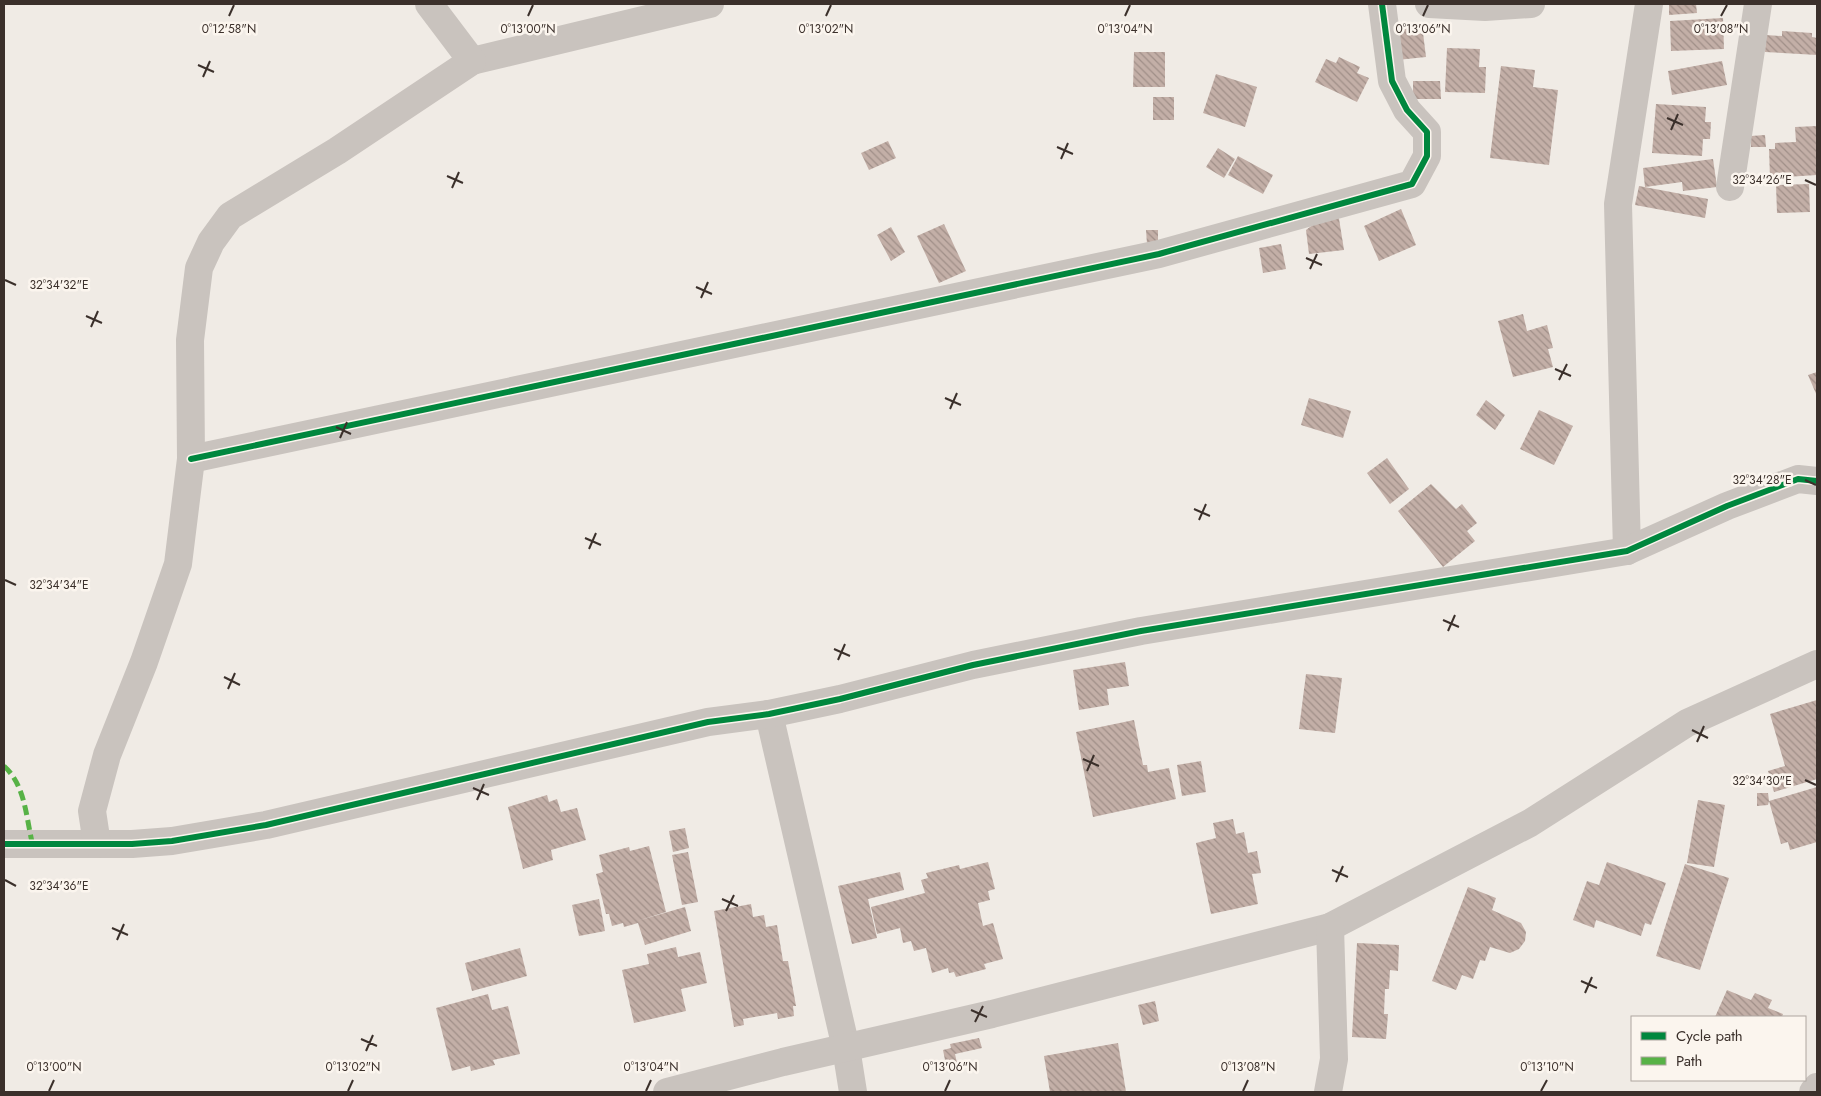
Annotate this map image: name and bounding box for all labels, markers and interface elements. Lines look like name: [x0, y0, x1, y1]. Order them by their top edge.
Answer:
text: 0°12'58"N: [202, 20, 256, 38]
text: 0°13'00"N: [500, 20, 556, 38]
text: 0°13'02"N: [799, 20, 853, 38]
text: 0°13'04"N: [1098, 20, 1153, 38]
text: 0°13'06"N: [1396, 20, 1450, 38]
text: 0°13'08"N: [1694, 20, 1748, 38]
text: 32°34'26"E: [1732, 171, 1792, 189]
text: 32°34'32"E: [29, 276, 89, 294]
text: 32°34'28"E: [1732, 471, 1792, 489]
text: 32°34'34"E: [29, 576, 89, 594]
text: 32°34'30"E: [1732, 772, 1792, 790]
text: 32°34'36"E: [29, 877, 89, 895]
legend: [1631, 1016, 1806, 1081]
text: Cycle path: [1676, 1025, 1743, 1047]
text: Path: [1676, 1050, 1702, 1072]
text: 0°13'00"N: [26, 1058, 82, 1076]
text: 0°13'02"N: [326, 1058, 380, 1076]
text: 0°13'04"N: [624, 1058, 679, 1076]
text: 0°13'06"N: [923, 1058, 977, 1076]
text: 0°13'08"N: [1221, 1058, 1275, 1076]
text: 0°13'10"N: [1520, 1058, 1574, 1076]

